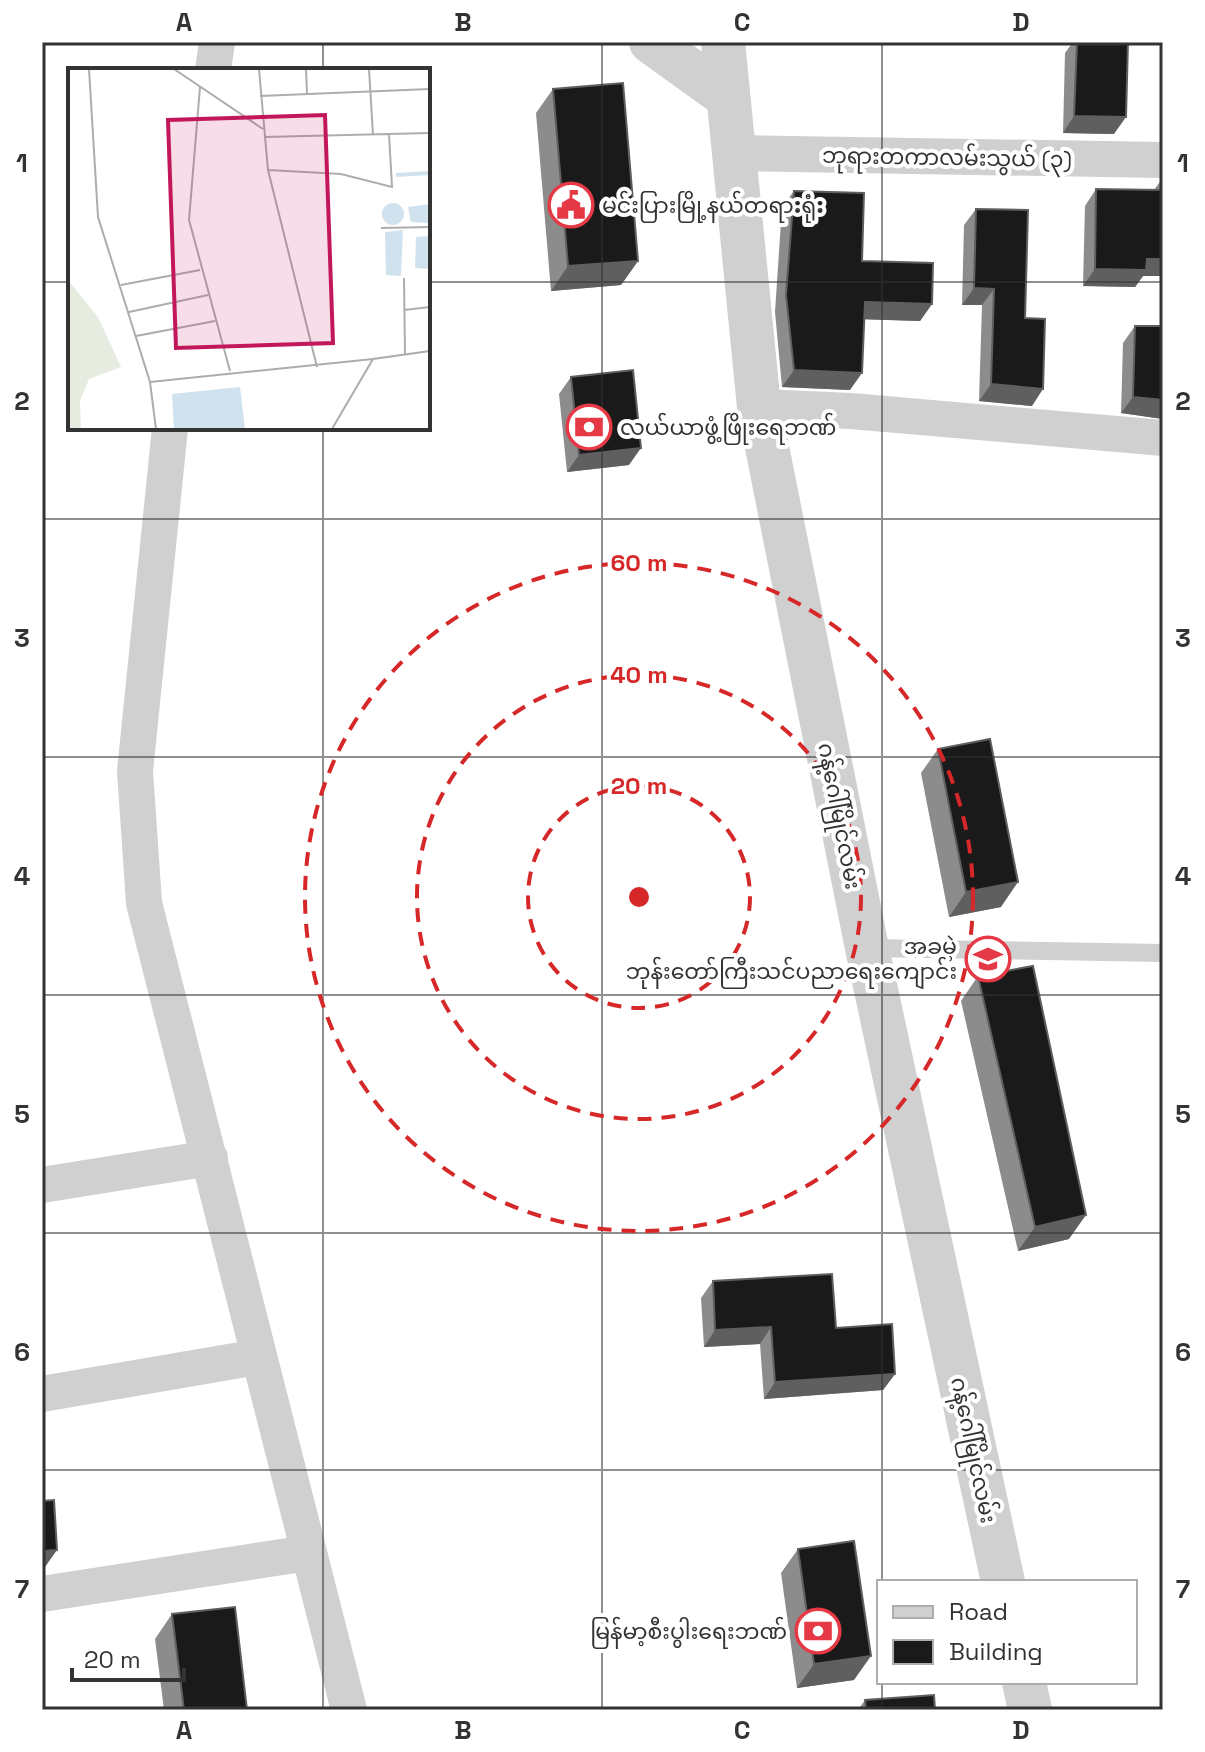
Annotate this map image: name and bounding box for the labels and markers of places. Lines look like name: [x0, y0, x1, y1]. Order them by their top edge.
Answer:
public building icon: မင်းပြားမြို့နယ်တရားရုံး: [547, 181, 595, 229]
place label: မင်းပြားမြို့နယ်တရားရုံး: [602, 190, 824, 223]
bank icon: လယ်ယာဖွံ့ဖြိုးရေဘဏ်: [565, 403, 613, 451]
place label: လယ်ယာဖွံ့ဖြိုးရေဘဏ်: [620, 412, 836, 445]
centre of rings: [625, 883, 653, 911]
place label: အခမဲ့ ဘုန်းတော်ကြီးသင်ပညာရေးကျောင်း: [626, 932, 957, 990]
school or university icon: အခမဲ့ ဘုန်းတော်ကြီးသင်ပညာရေးကျောင်း: [964, 935, 1012, 983]
bank icon: မြန်မာ့စီးပွါးရေးဘဏ်: [794, 1607, 842, 1655]
place label: မြန်မာ့စီးပွါးရေးဘဏ်: [590, 1616, 787, 1649]

